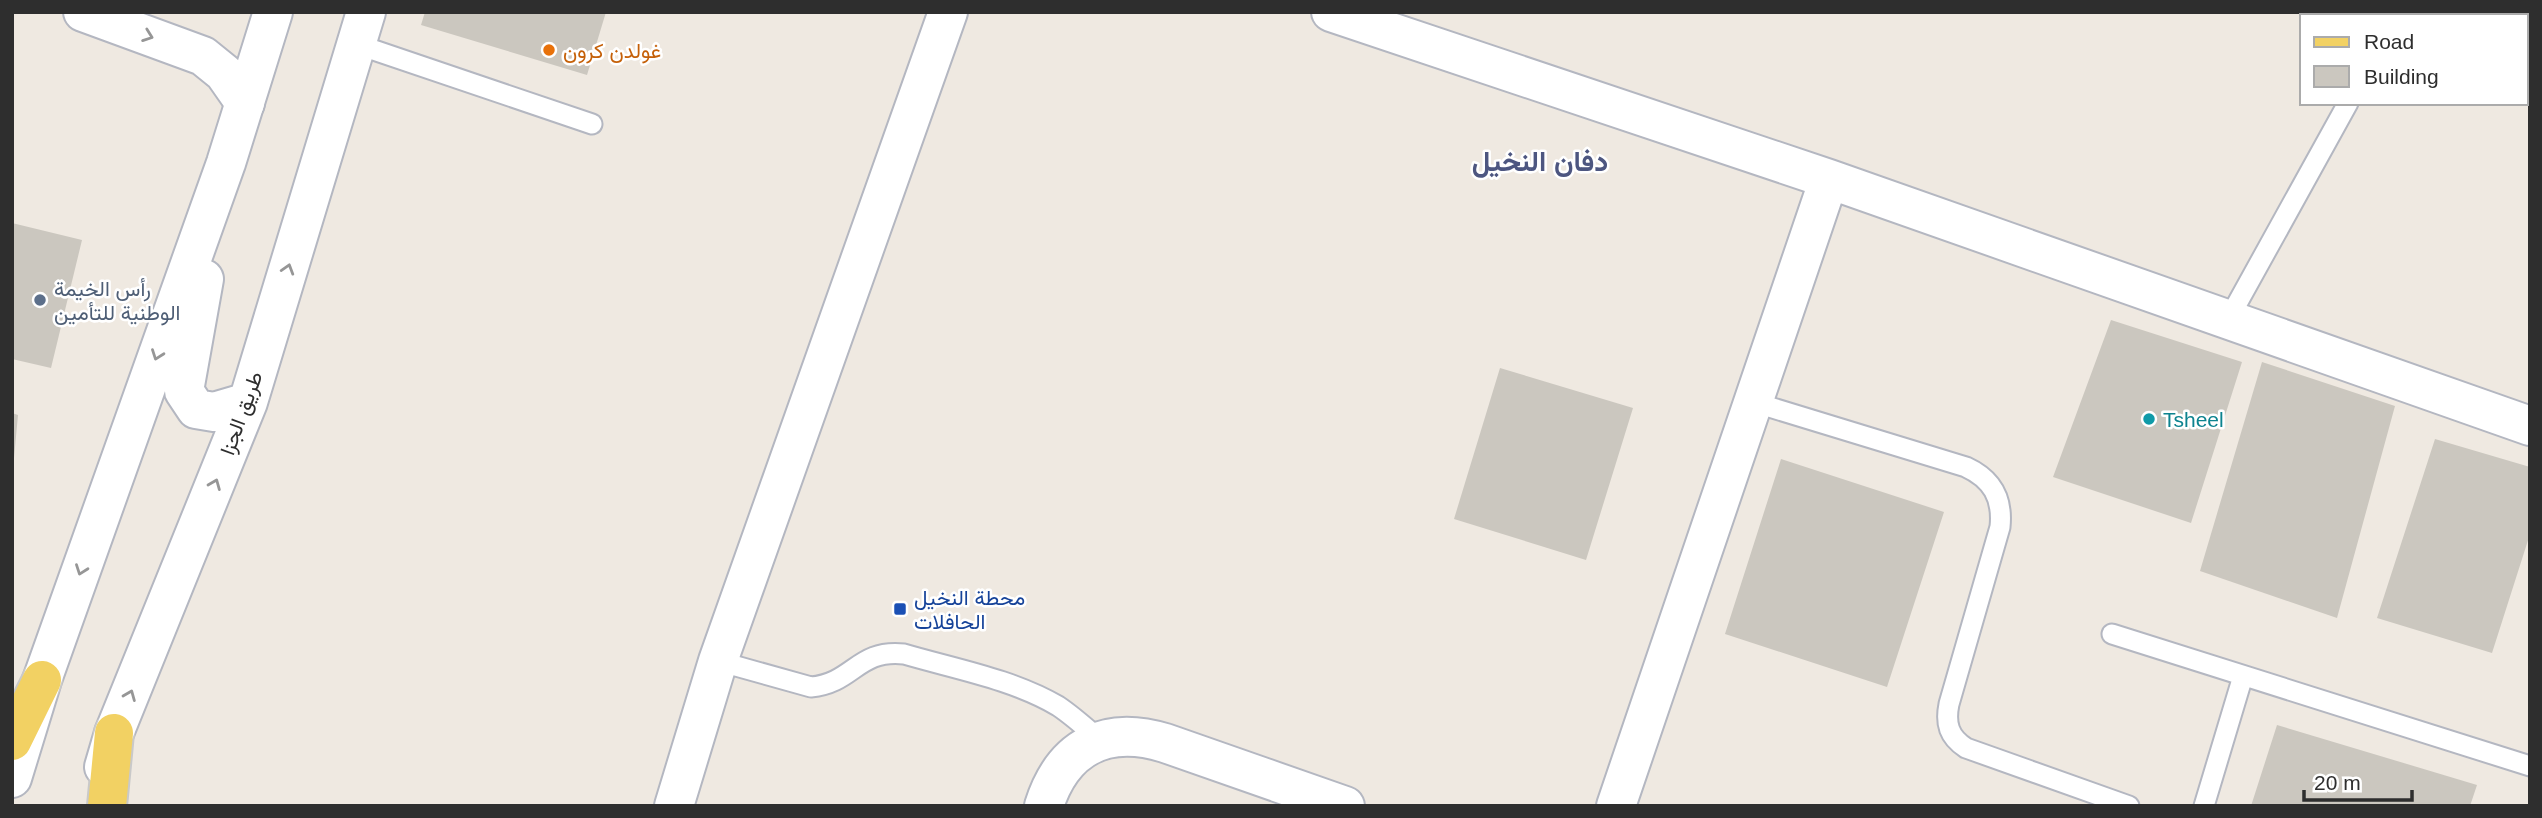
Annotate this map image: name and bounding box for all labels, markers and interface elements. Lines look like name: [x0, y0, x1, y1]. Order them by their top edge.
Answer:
legend: [2300, 14, 2528, 105]
one-way arrow: [141, 27, 153, 41]
text: Road: [2364, 30, 2414, 53]
place label: غولدن كرون: [563, 39, 661, 64]
marker: غولدن كرون: [541, 42, 557, 58]
text: Building: [2364, 65, 2439, 88]
district label: دفان النخيل: [1472, 146, 1608, 178]
one-way arrow: [280, 263, 295, 275]
place label: رأس الخيمة الوطنية للتأمين: [54, 277, 180, 326]
marker: رأس الخيمة الوطنية للتأمين: [32, 292, 48, 308]
one-way arrow: [152, 349, 166, 361]
street label: طريق الجزا: [215, 368, 269, 459]
place label: Tsheel: [2163, 408, 2224, 431]
marker: Tsheel: [2141, 411, 2157, 427]
one-way arrow: [206, 478, 220, 490]
one-way arrow: [75, 563, 89, 575]
place label: محطة النخيل الحافلات: [914, 586, 1025, 633]
marker: محطة النخيل الحافلات: [892, 601, 908, 617]
one-way arrow: [121, 689, 135, 701]
scale bar: [2304, 758, 2412, 802]
text: 20 m: [2314, 771, 2361, 794]

